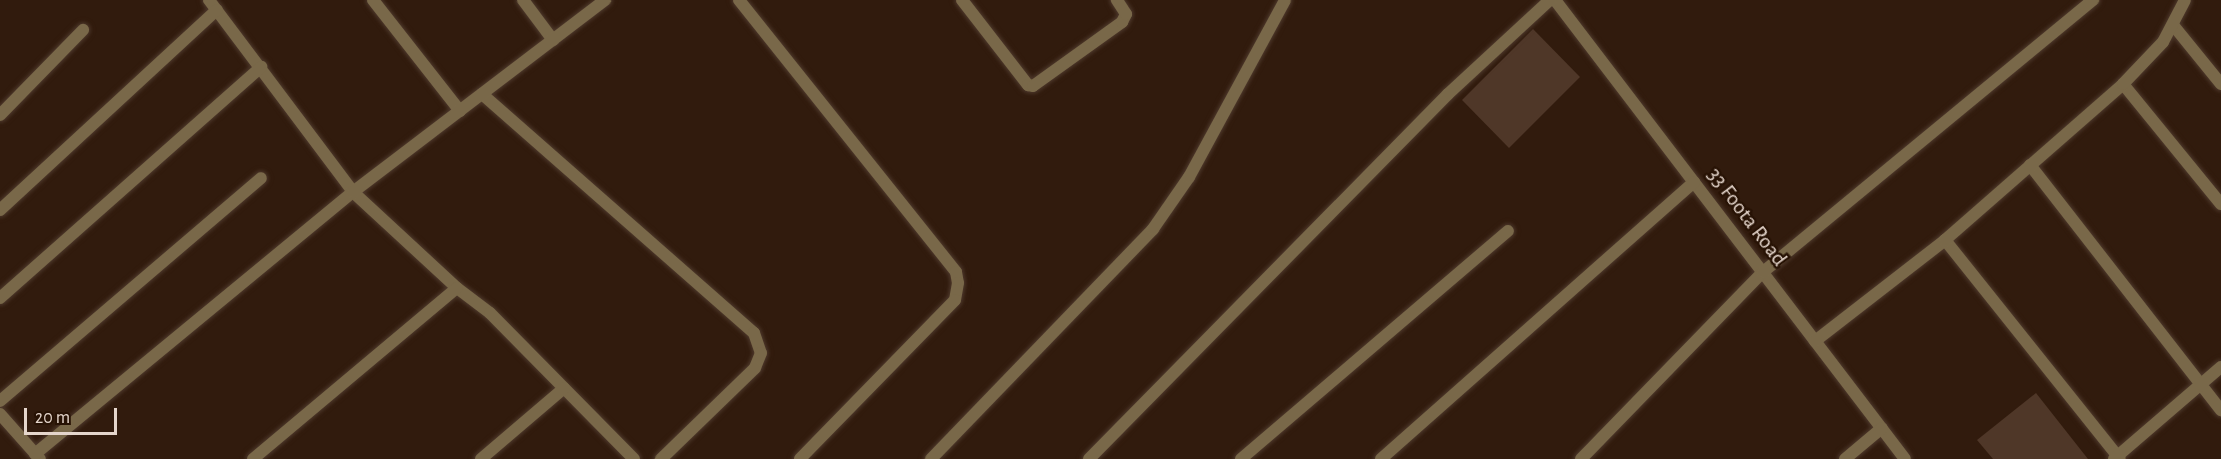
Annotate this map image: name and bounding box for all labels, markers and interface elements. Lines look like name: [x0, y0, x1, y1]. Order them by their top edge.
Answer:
street label: 33 Foota Road: [1701, 162, 1793, 272]
scale bar: [27, 396, 120, 434]
text: 20 m: [35, 409, 70, 427]

